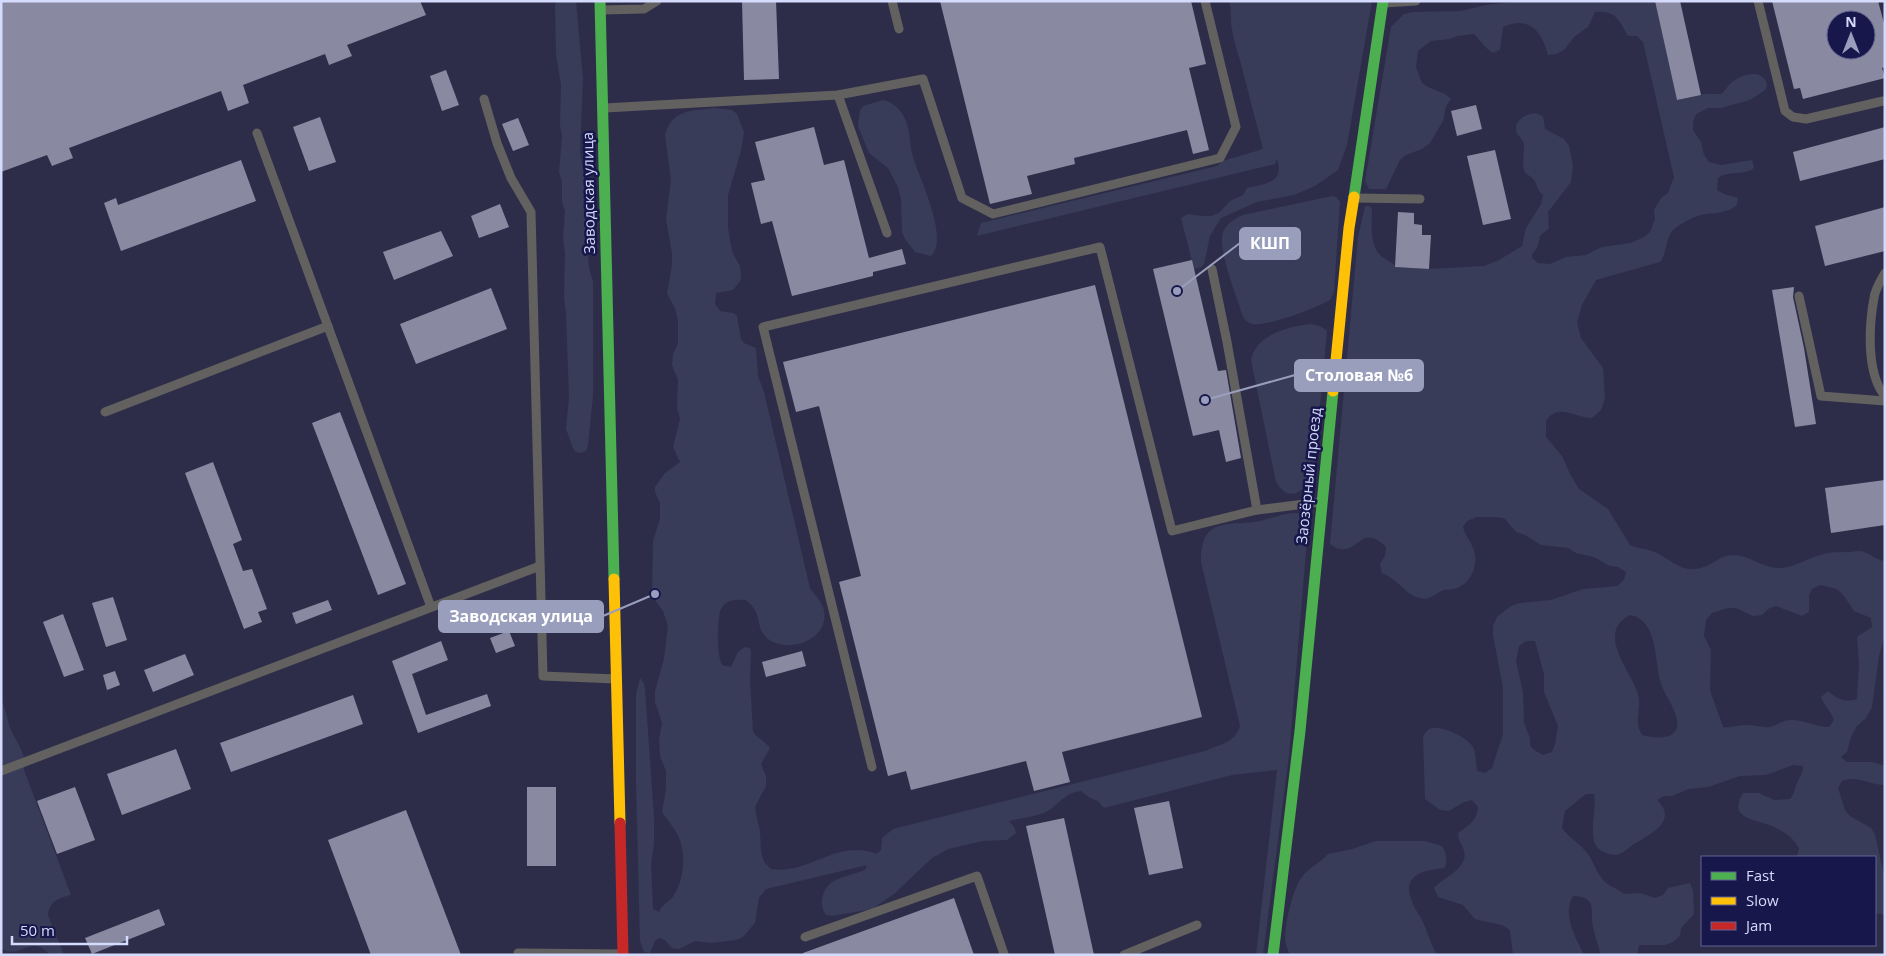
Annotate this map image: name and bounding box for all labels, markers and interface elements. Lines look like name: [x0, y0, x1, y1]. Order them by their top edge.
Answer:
north arrow: [1826, 10, 1876, 60]
text: N: [1845, 12, 1857, 31]
street label: Заводская улица: [577, 132, 599, 254]
callout: КШП: [1240, 228, 1300, 259]
text: КШП: [1250, 232, 1290, 254]
callout: Столовая №6: [1295, 360, 1423, 391]
text: Столовая №6: [1305, 364, 1413, 386]
street label: Заозёрный проезд: [1291, 406, 1325, 545]
callout: Заводская улица: [439, 601, 603, 632]
text: Заводская улица: [449, 605, 593, 627]
legend: [1701, 856, 1876, 946]
text: Fast: [1746, 865, 1775, 885]
text: Slow: [1746, 890, 1779, 910]
scale bar: [12, 914, 128, 946]
text: Jam: [1744, 915, 1772, 935]
text: 50 m: [20, 920, 55, 940]

